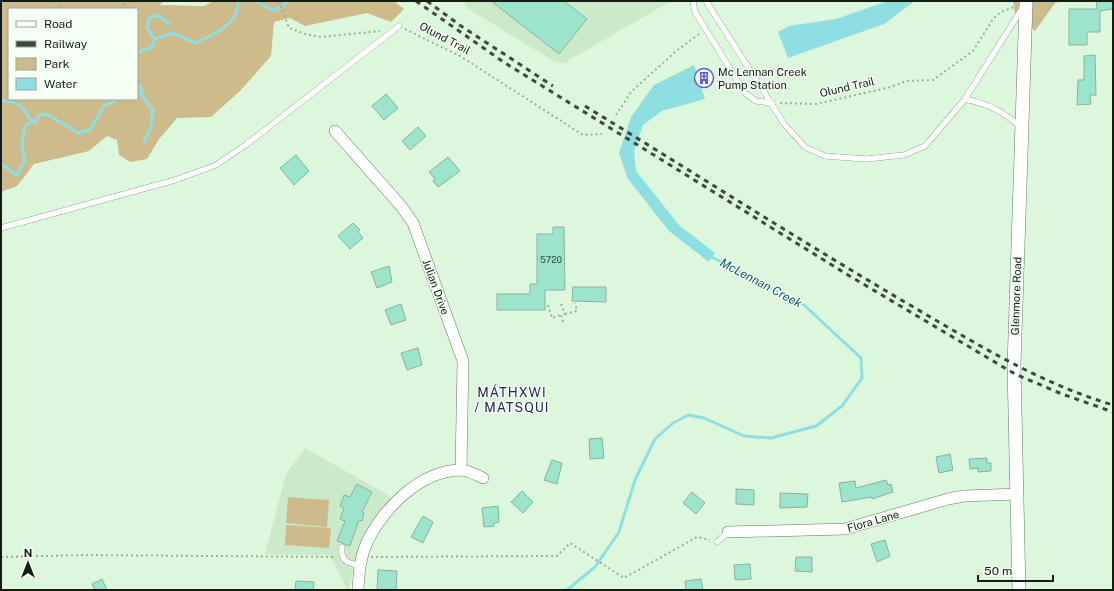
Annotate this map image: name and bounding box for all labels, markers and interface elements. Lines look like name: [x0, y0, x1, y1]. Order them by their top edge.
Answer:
legend: [8, 8, 138, 100]
text: Road: [44, 17, 72, 31]
street label: Olund Trail: [418, 20, 472, 56]
text: Railway: [44, 37, 88, 51]
text: Park: [44, 57, 70, 71]
place label: Mc Lennan Creek Pump Station: [718, 66, 807, 91]
building icon: Mc Lennan Creek Pump Station: [693, 67, 715, 89]
street label: Olund Trail: [819, 75, 875, 99]
text: Water: [44, 77, 78, 91]
house number: 5720: [540, 254, 563, 265]
water label: McLennan Creek: [718, 256, 805, 311]
street label: Glenmore Road: [1009, 257, 1023, 335]
street label: Julian Drive: [420, 258, 452, 316]
district label: MÁTHXWI / MATSQUI: [475, 384, 549, 415]
street label: Flora Lane: [846, 508, 900, 534]
north arrow: [8, 543, 48, 583]
text: N: [24, 547, 32, 559]
scale bar: [978, 557, 1053, 583]
text: 50 m: [984, 564, 1012, 578]

